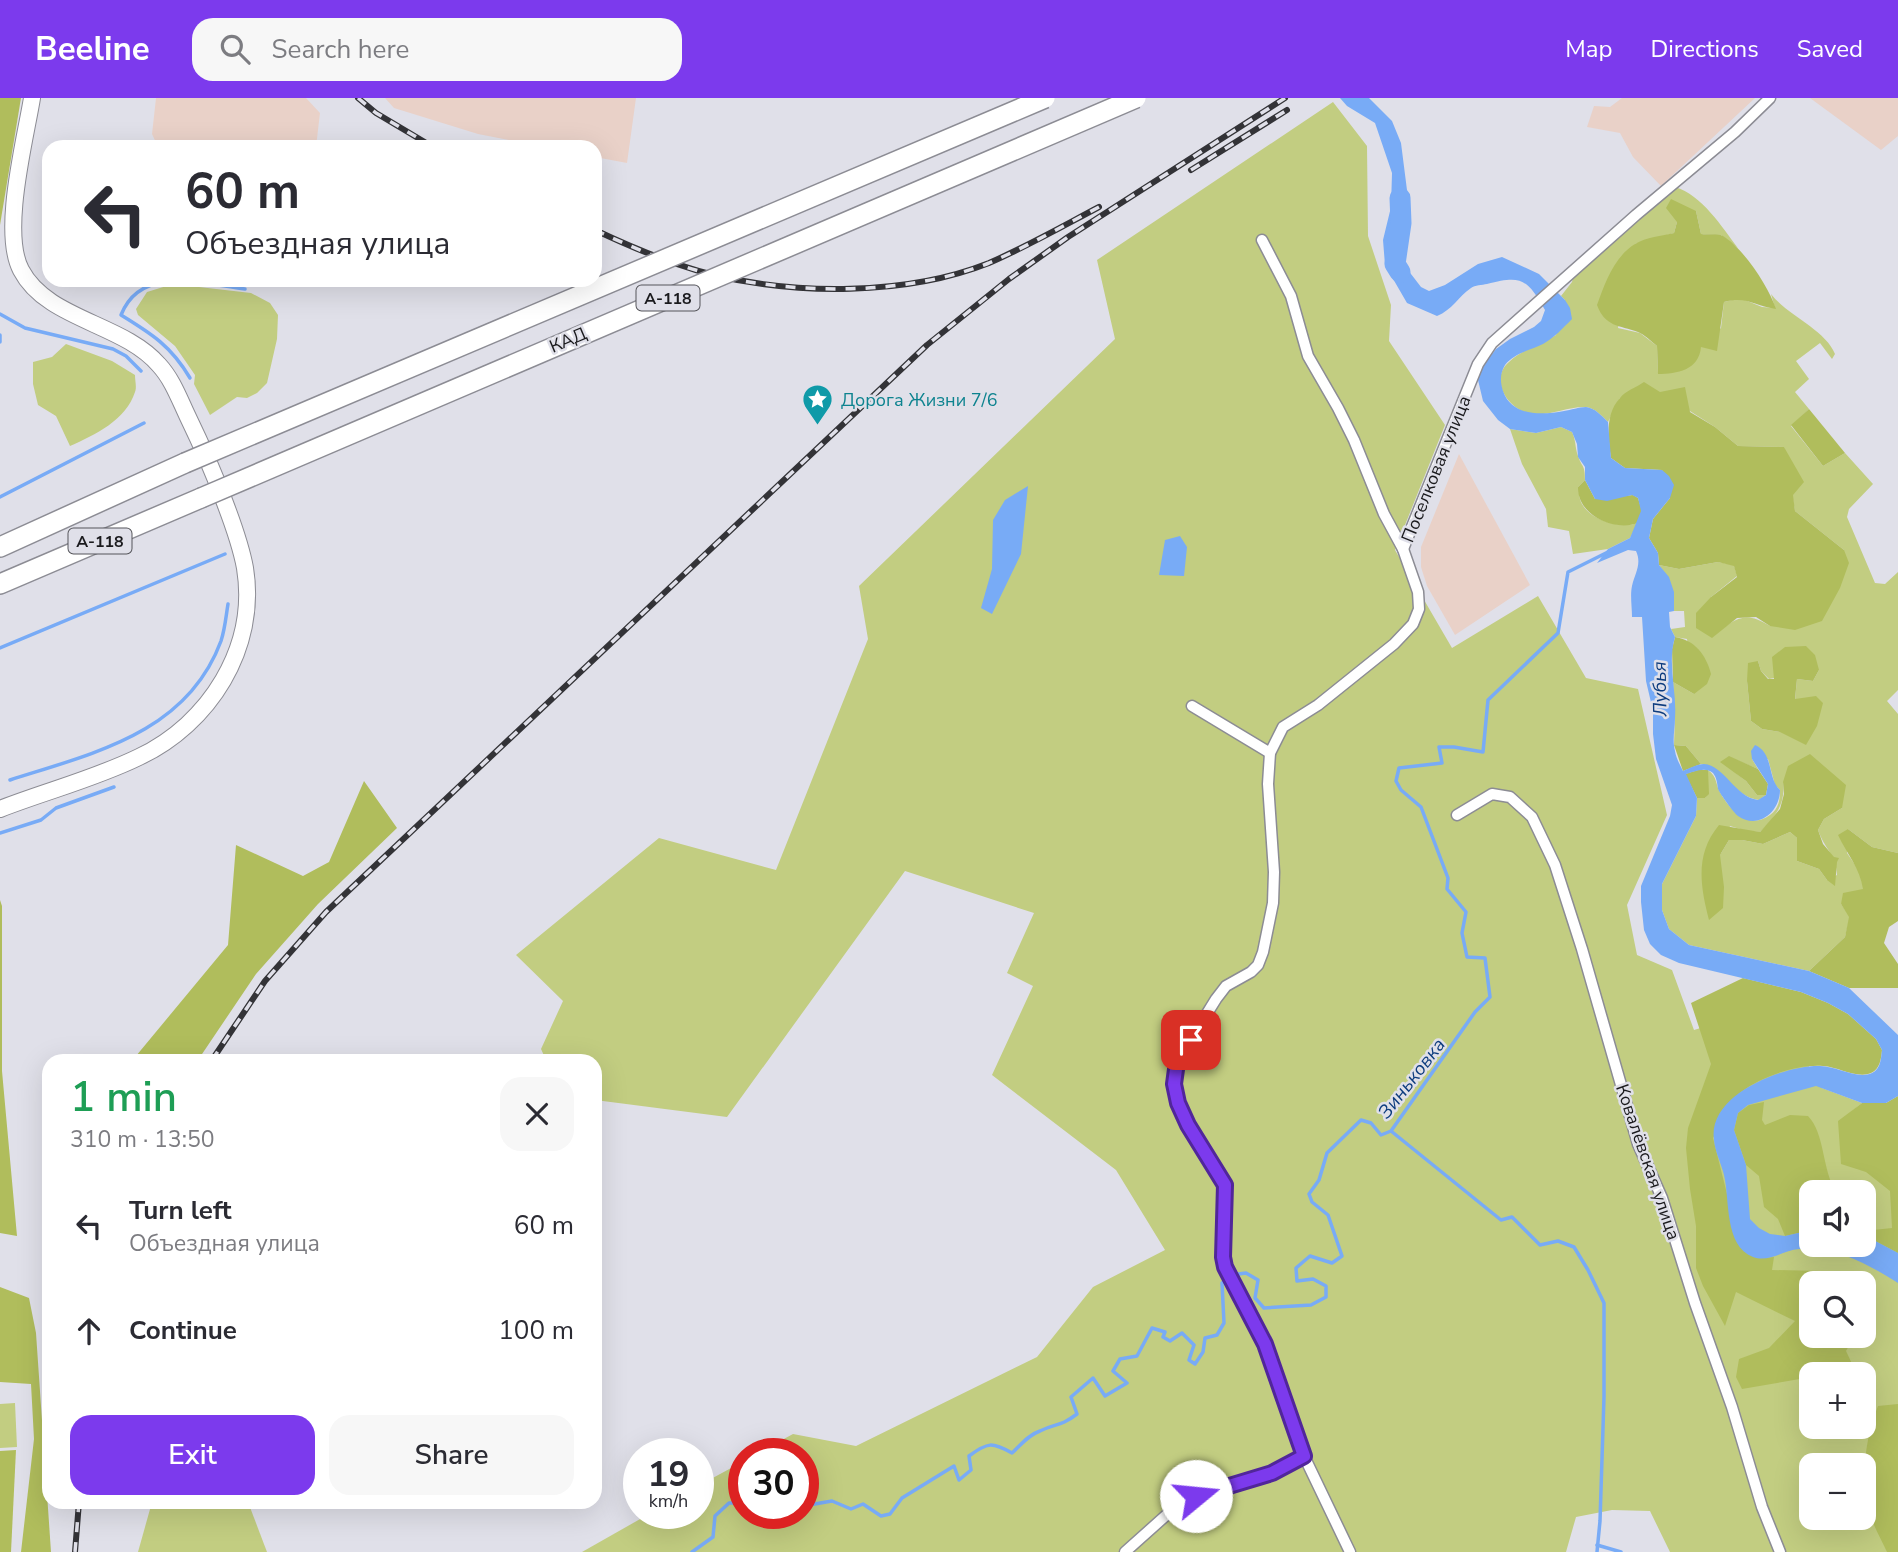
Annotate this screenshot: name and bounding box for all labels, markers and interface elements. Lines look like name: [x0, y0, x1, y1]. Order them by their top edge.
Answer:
search box: [192, 18, 682, 81]
text: Beeline: [35, 27, 150, 72]
icon: search: [216, 30, 254, 68]
text: Search here: [272, 32, 409, 67]
text: Map: [1565, 33, 1612, 65]
text: Directions: [1650, 33, 1759, 65]
text: Saved: [1797, 33, 1863, 65]
text: 60 m: [185, 158, 300, 225]
icon: left: [70, 168, 161, 259]
text: Объездная улица: [185, 222, 451, 265]
road number: А-118: [636, 286, 700, 310]
street label: КАД: [546, 321, 590, 359]
place icon: Дорога Жизни 7/6: [801, 383, 835, 427]
place label: Дорога Жизни 7/6: [841, 388, 998, 412]
street label: Поселковая улица: [1396, 392, 1476, 546]
road number: А-118: [68, 528, 132, 554]
water label: Лубья: [1647, 661, 1673, 718]
pin: [1161, 1010, 1221, 1070]
icon: arrive: [1172, 1021, 1210, 1059]
water label: Зиньковка: [1372, 1033, 1452, 1124]
text: 1 min: [70, 1069, 177, 1126]
button: close: [500, 1077, 574, 1151]
street label: Ковалёвская улица: [1610, 1081, 1686, 1243]
text: 310 m · 13:50: [70, 1124, 215, 1155]
map controls: [1799, 1180, 1876, 1530]
button: sound: [1799, 1180, 1876, 1257]
text: Turn left: [129, 1193, 232, 1228]
icon: left: [70, 1207, 108, 1245]
text: 60 m: [514, 1208, 574, 1243]
text: Объездная улица: [129, 1228, 320, 1259]
button: search: [1799, 1271, 1876, 1348]
icon: ahead: [70, 1312, 108, 1350]
text: Continue: [129, 1313, 237, 1348]
text: 100 m: [498, 1313, 574, 1348]
button: +: [1799, 1362, 1876, 1439]
button: Exit: [70, 1415, 315, 1495]
button: Share: [329, 1415, 574, 1495]
speed limit sign: 30: [728, 1438, 819, 1529]
text: 19: [647, 1451, 690, 1498]
button: −: [1799, 1453, 1876, 1530]
position arrow: [1159, 1459, 1233, 1533]
text: km/h: [649, 1489, 688, 1513]

